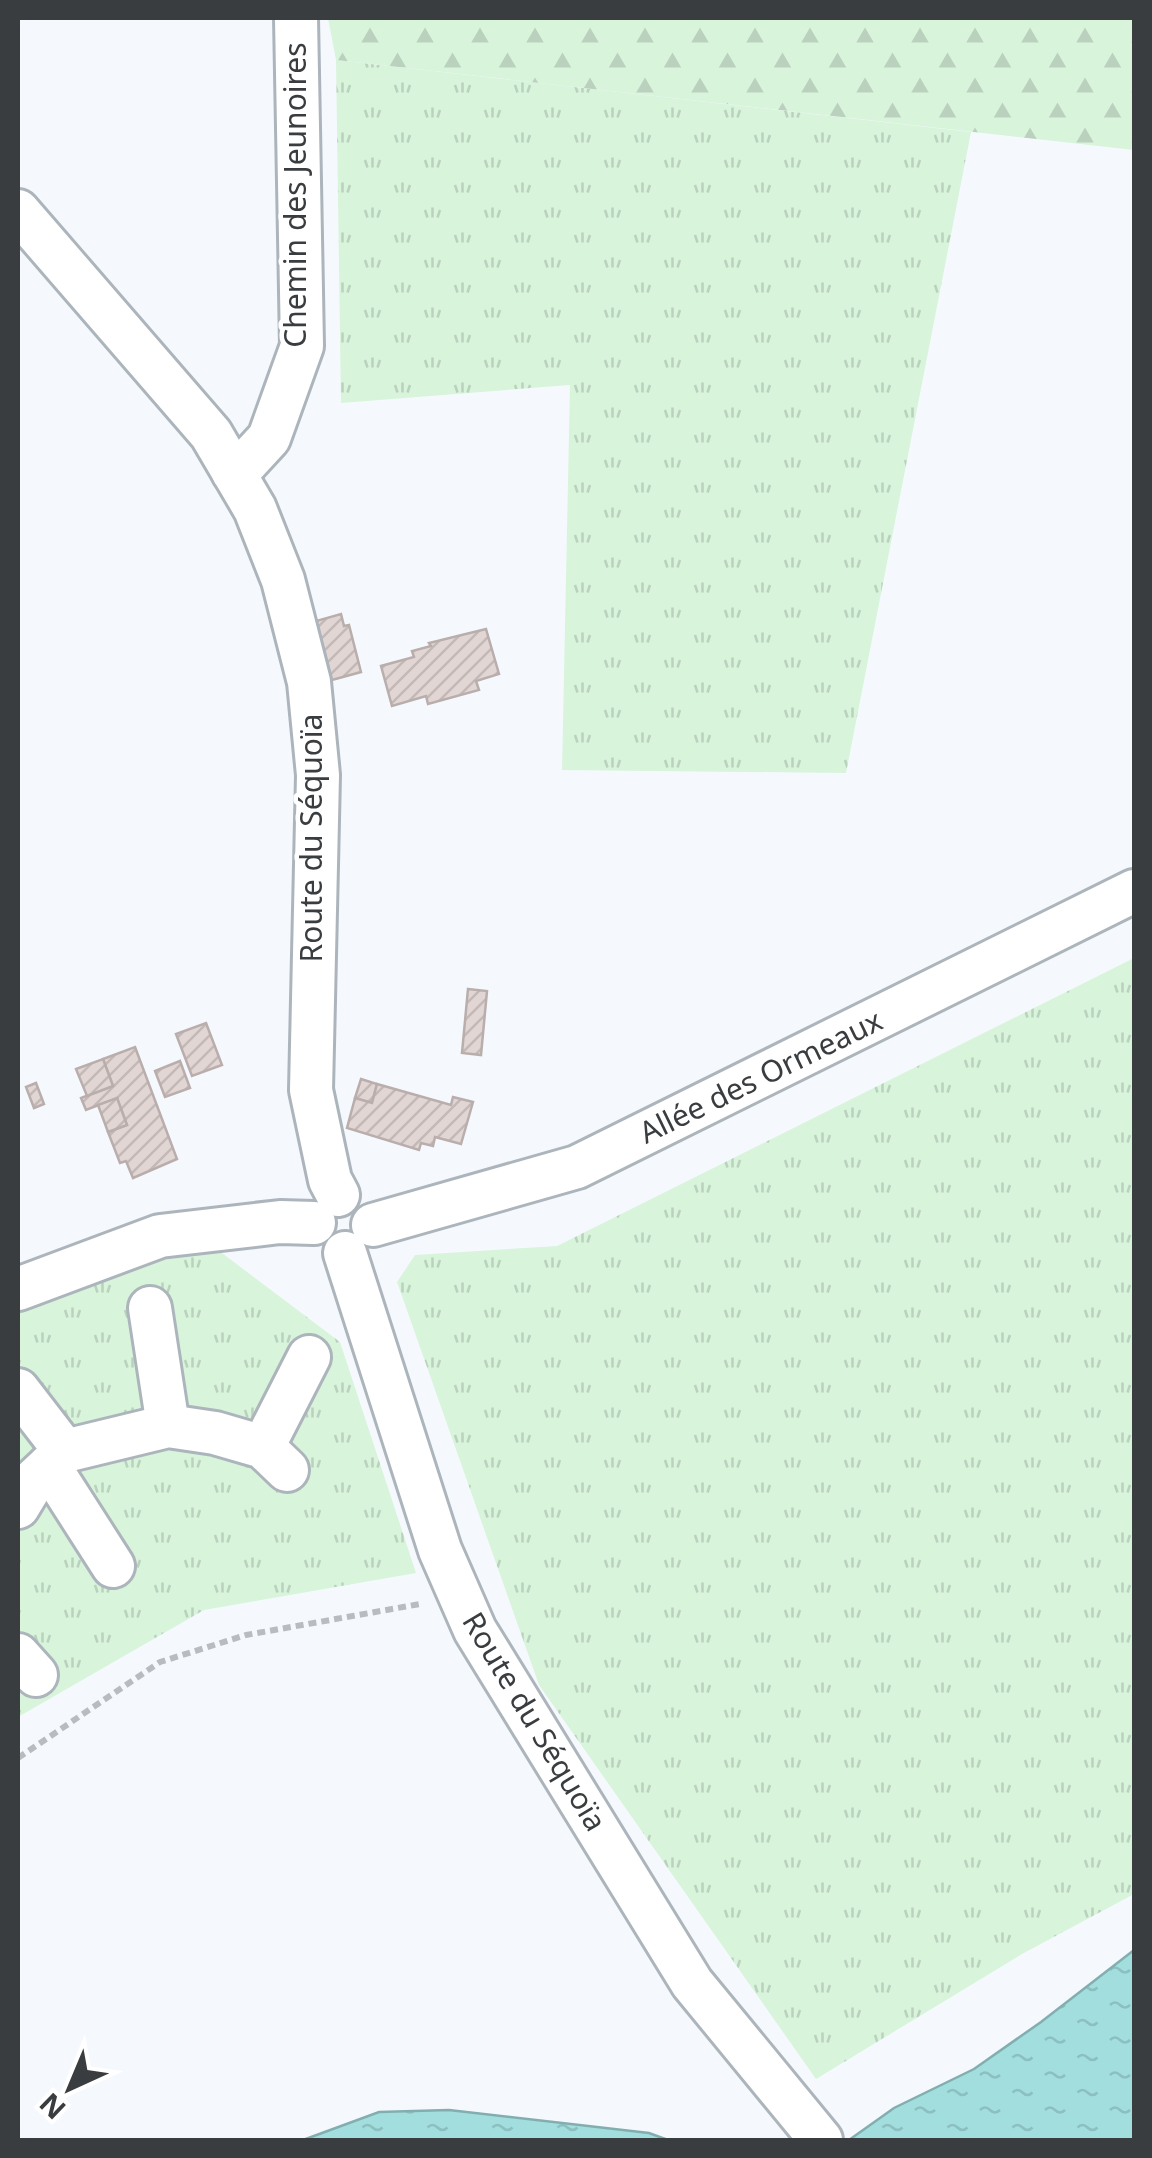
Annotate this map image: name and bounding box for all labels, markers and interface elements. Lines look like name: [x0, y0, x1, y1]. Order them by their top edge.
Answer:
street label: Chemin des Jeunoires: [274, 42, 315, 348]
street label: Route du Séquoïa: [290, 714, 331, 962]
street label: Allée des Ormeaux: [632, 999, 889, 1152]
street label: Route du Séquoïa: [454, 1604, 617, 1838]
north arrow: [20, 2038, 120, 2138]
text: N: [31, 2085, 73, 2128]

